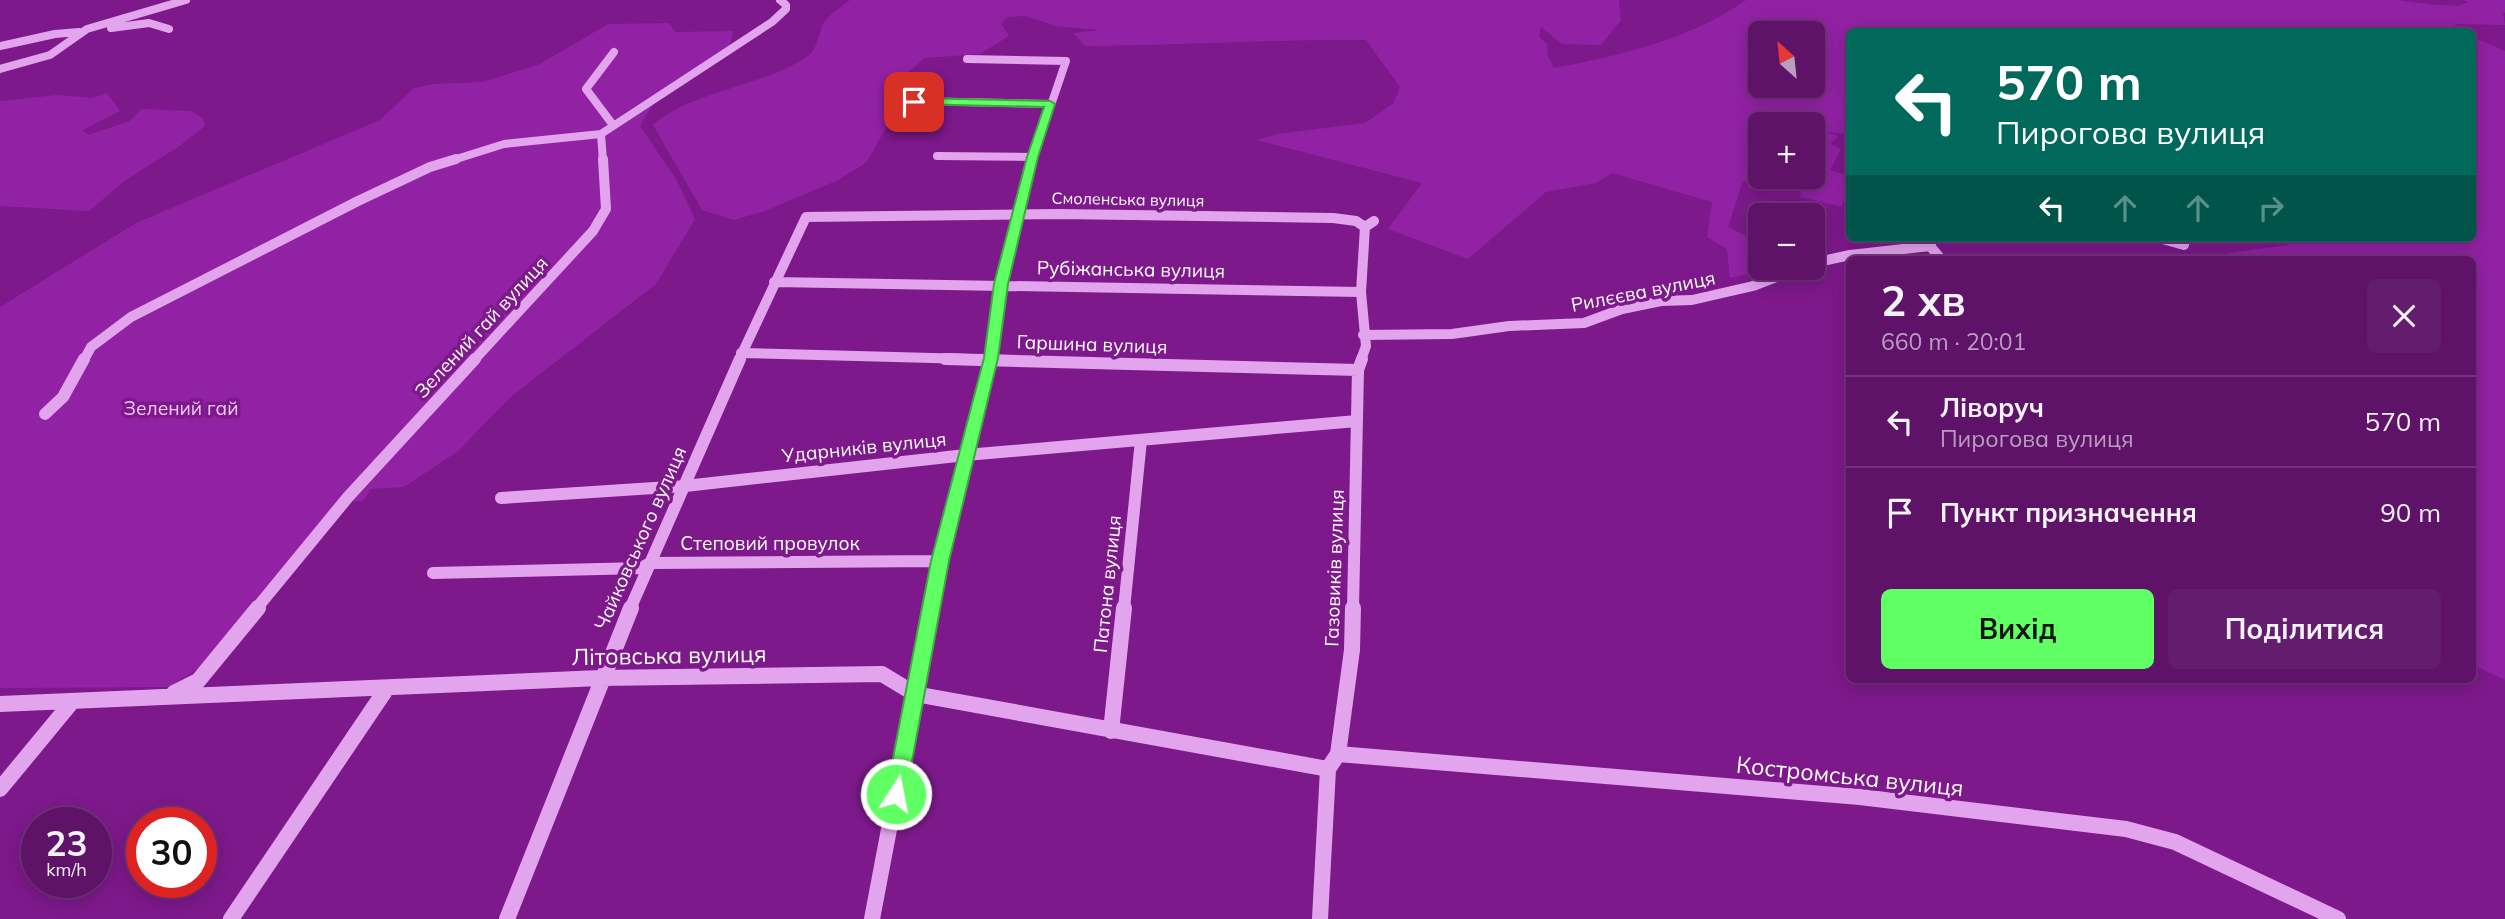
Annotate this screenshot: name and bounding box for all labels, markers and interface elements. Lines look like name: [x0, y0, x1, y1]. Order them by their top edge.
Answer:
north arrow: [1748, 21, 1825, 98]
map controls: [1748, 21, 1825, 280]
text: 570 m: [1996, 51, 2142, 112]
icon: left: [1881, 56, 1972, 147]
pin: [884, 72, 944, 132]
icon: arrive: [895, 83, 933, 121]
button: +: [1748, 112, 1825, 189]
text: Пирогова вулиця: [1996, 112, 2265, 152]
street label: Смоленська вулиця: [1052, 188, 1204, 210]
icon: left: [2033, 189, 2071, 227]
icon: ahead: [2106, 189, 2144, 227]
icon: ahead: [2179, 189, 2217, 227]
icon: right: [2252, 189, 2290, 227]
button: −: [1748, 203, 1825, 280]
street label: Зелений гай вулиця: [409, 251, 553, 403]
street label: Рубіжанська вулиця: [1037, 255, 1225, 283]
street label: Рилєєва вулиця: [1569, 265, 1717, 317]
text: 2 хв: [1881, 274, 1966, 327]
button: close: [2367, 279, 2441, 353]
text: 660 m · 20:01: [1881, 327, 2026, 356]
street label: Гаршина вулиця: [1016, 329, 1168, 359]
text: Ліворуч: [1940, 391, 2044, 424]
park label: Зелений гай: [124, 396, 238, 420]
icon: left: [1881, 403, 1919, 441]
text: 570 m: [2365, 405, 2441, 438]
text: Пирогова вулиця: [1940, 424, 2134, 453]
street label: Ударників вулиця: [780, 426, 947, 468]
street label: Чайковського вулиця: [589, 442, 691, 634]
street label: Газовиків вулиця: [1319, 489, 1349, 647]
icon: arrive: [1881, 494, 1919, 532]
text: Пункт призначення: [1940, 496, 2197, 529]
text: 90 m: [2380, 496, 2441, 529]
street label: Патона вулиця: [1088, 514, 1126, 654]
street label: Степовий провулок: [680, 531, 860, 555]
button: Вихід: [1881, 589, 2154, 669]
button: Поділитися: [2168, 589, 2441, 669]
street label: Літовська вулиця: [571, 639, 767, 671]
street label: Костромська вулиця: [1735, 750, 1965, 802]
position arrow: [859, 757, 933, 831]
speed limit sign: 30: [126, 807, 217, 898]
text: 23: [45, 821, 88, 865]
text: km/h: [46, 858, 87, 881]

